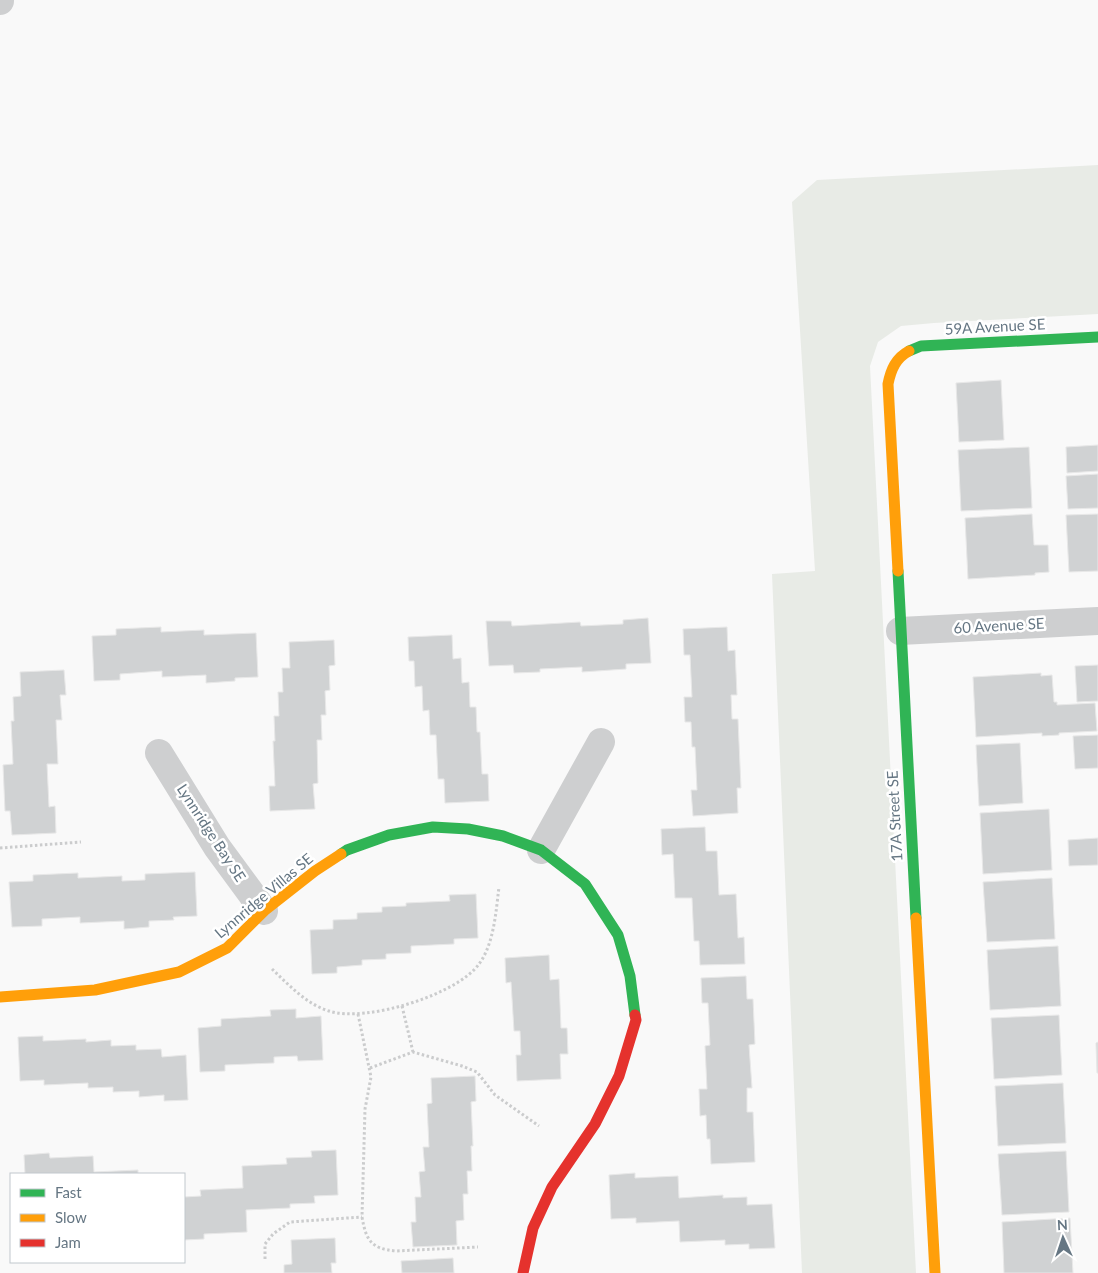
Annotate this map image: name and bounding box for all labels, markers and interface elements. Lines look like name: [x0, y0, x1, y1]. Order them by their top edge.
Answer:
street label: 59A Avenue SE: [944, 314, 1046, 338]
street label: 60 Avenue SE: [953, 614, 1045, 636]
street label: 17A Street SE: [883, 770, 905, 862]
street label: Lynnridge Bay SE: [174, 780, 250, 885]
street label: Lynnridge Villas SE: [211, 849, 316, 942]
legend: [10, 1173, 185, 1263]
text: Fast: [55, 1183, 82, 1201]
text: Slow: [55, 1208, 87, 1226]
north arrow: [1038, 1213, 1088, 1263]
text: N: [1056, 1216, 1068, 1233]
text: Jam: [55, 1233, 81, 1251]

